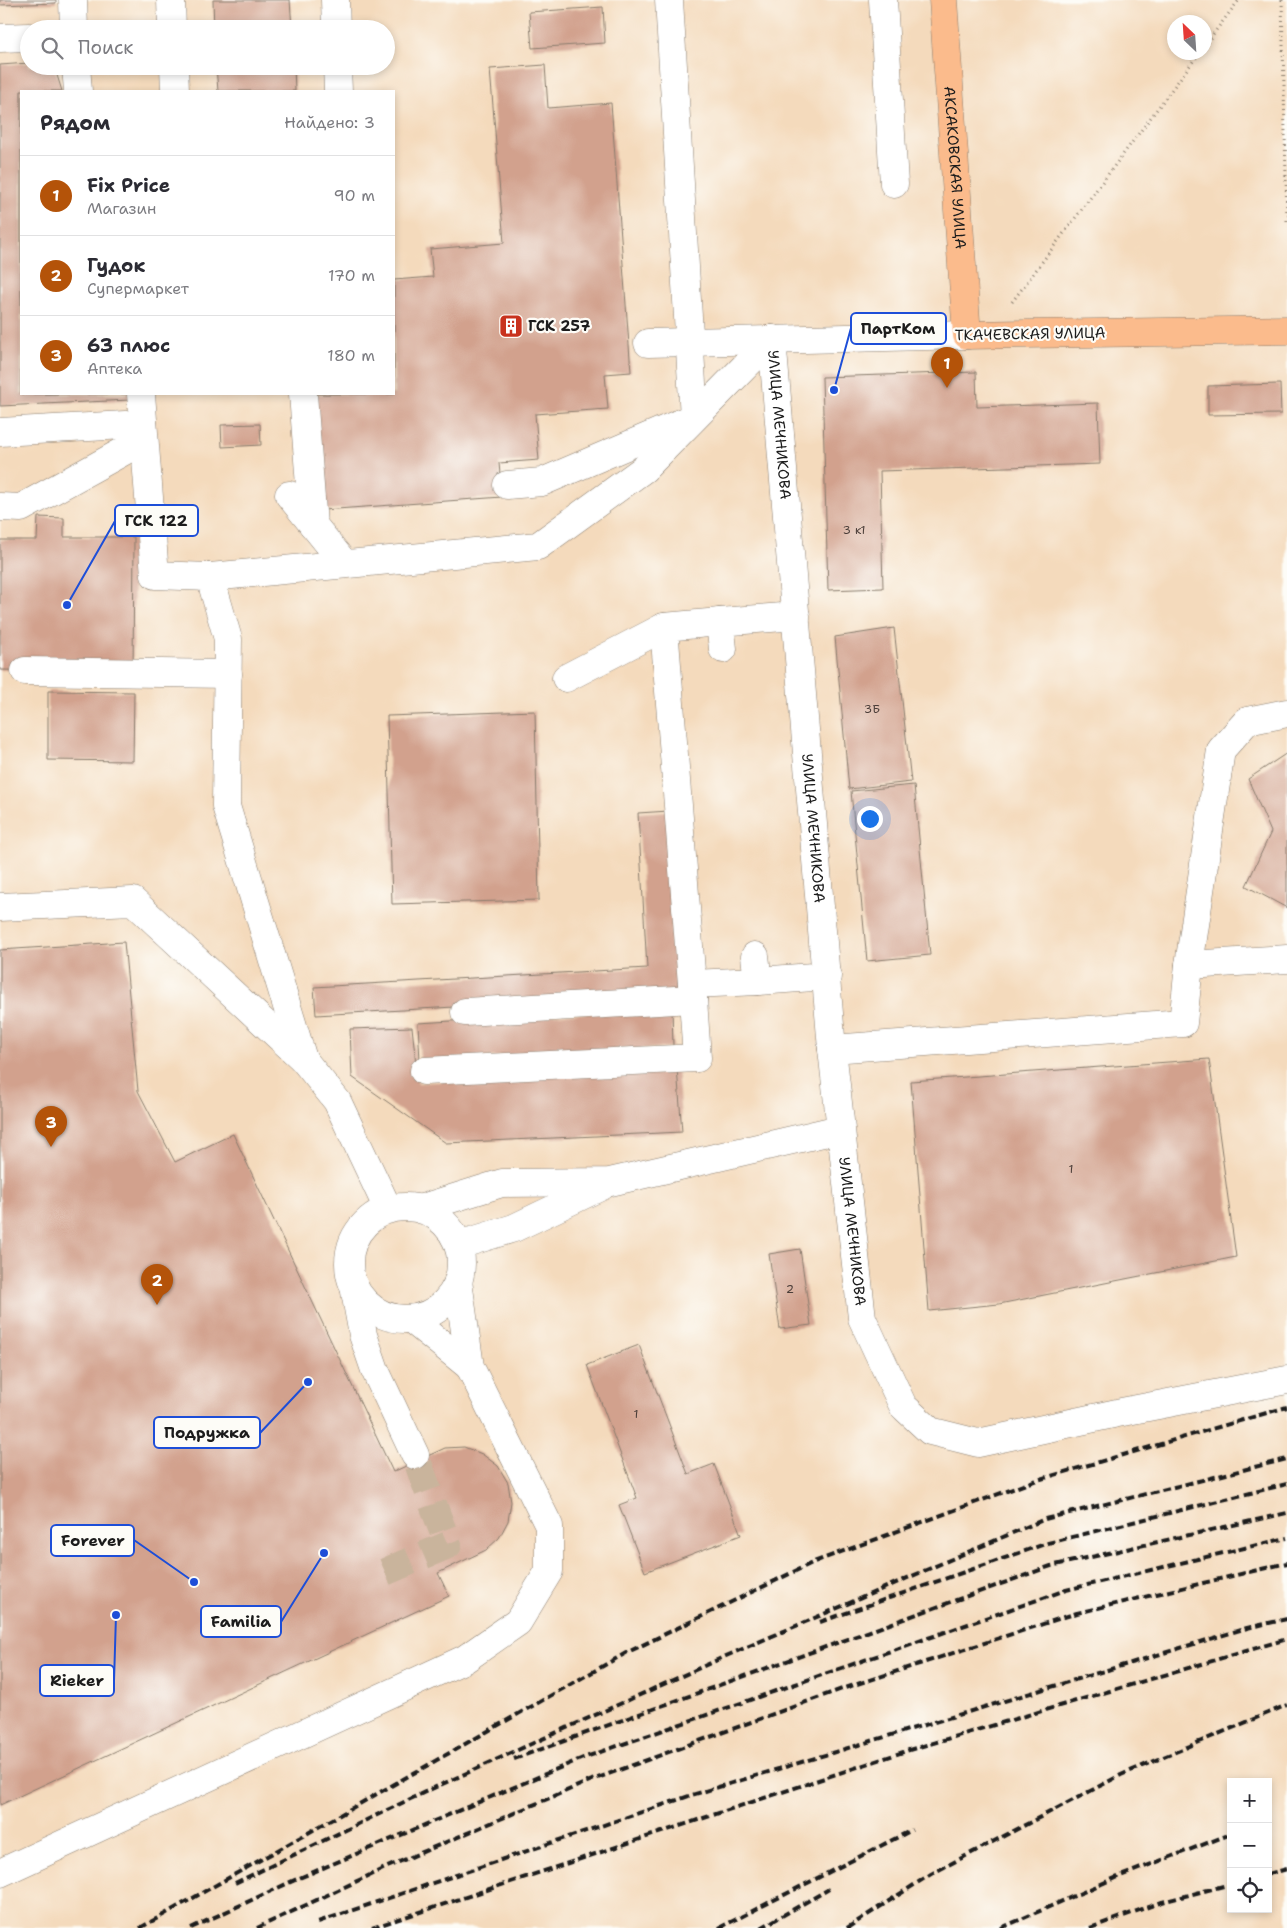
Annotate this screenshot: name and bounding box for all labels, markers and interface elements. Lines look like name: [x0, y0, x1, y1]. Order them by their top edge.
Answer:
north arrow: [1167, 15, 1212, 60]
search box: [20, 20, 395, 75]
icon: search: [38, 34, 66, 62]
text: Поиск: [78, 35, 133, 60]
street label: АКСАКОВСКАЯ УЛИЦА: [939, 86, 971, 250]
text: Рядом: [40, 109, 110, 137]
text: Найдено: 3: [284, 112, 375, 133]
text: Fix Price: [87, 173, 170, 198]
text: 1: [52, 185, 60, 206]
text: 90 m: [334, 185, 375, 206]
text: Магазин: [87, 198, 156, 219]
text: Гудок: [87, 253, 145, 278]
text: 2: [50, 265, 62, 286]
text: 170 m: [328, 265, 375, 286]
text: Супермаркет: [87, 278, 189, 299]
building icon: ГСК 257: [498, 313, 524, 339]
callout: ПартКом: [851, 313, 946, 344]
place label: ГСК 257: [528, 316, 591, 336]
text: ПартКом: [861, 318, 936, 339]
street label: ТКАЧЕВСКАЯ УЛИЦА: [954, 323, 1106, 345]
text: 63 плюс: [87, 333, 170, 358]
text: 3: [50, 345, 62, 366]
text: 180 m: [327, 345, 375, 366]
pin: 1: [931, 347, 963, 388]
street label: УЛИЦА МЕЧНИКОВА: [763, 349, 796, 500]
text: Аптека: [87, 358, 142, 379]
callout: ГСК 122: [115, 505, 198, 536]
text: ГСК 122: [124, 510, 188, 531]
house number: 3 к1: [842, 522, 866, 538]
house number: 3Б: [864, 701, 880, 717]
street label: УЛИЦА МЕЧНИКОВА: [797, 753, 830, 904]
your location: [857, 806, 883, 832]
pin: 3: [35, 1106, 67, 1147]
street label: УЛИЦА МЕЧНИКОВА: [834, 1156, 871, 1307]
house number: 1: [1068, 1161, 1074, 1177]
pin: 2: [141, 1264, 173, 1305]
house number: 2: [786, 1281, 794, 1297]
house number: 1: [633, 1406, 639, 1422]
callout: Подружка: [154, 1417, 260, 1448]
text: Подружка: [164, 1422, 250, 1443]
callout: Forever: [51, 1525, 134, 1556]
text: Forever: [61, 1530, 125, 1551]
callout: Familia: [201, 1606, 281, 1637]
text: Familia: [211, 1611, 271, 1632]
callout: Rieker: [40, 1665, 114, 1696]
text: Rieker: [50, 1670, 104, 1691]
map controls: [1227, 1778, 1272, 1913]
button: +: [1227, 1778, 1272, 1823]
button: −: [1227, 1823, 1272, 1868]
button: locate: [1227, 1868, 1272, 1913]

